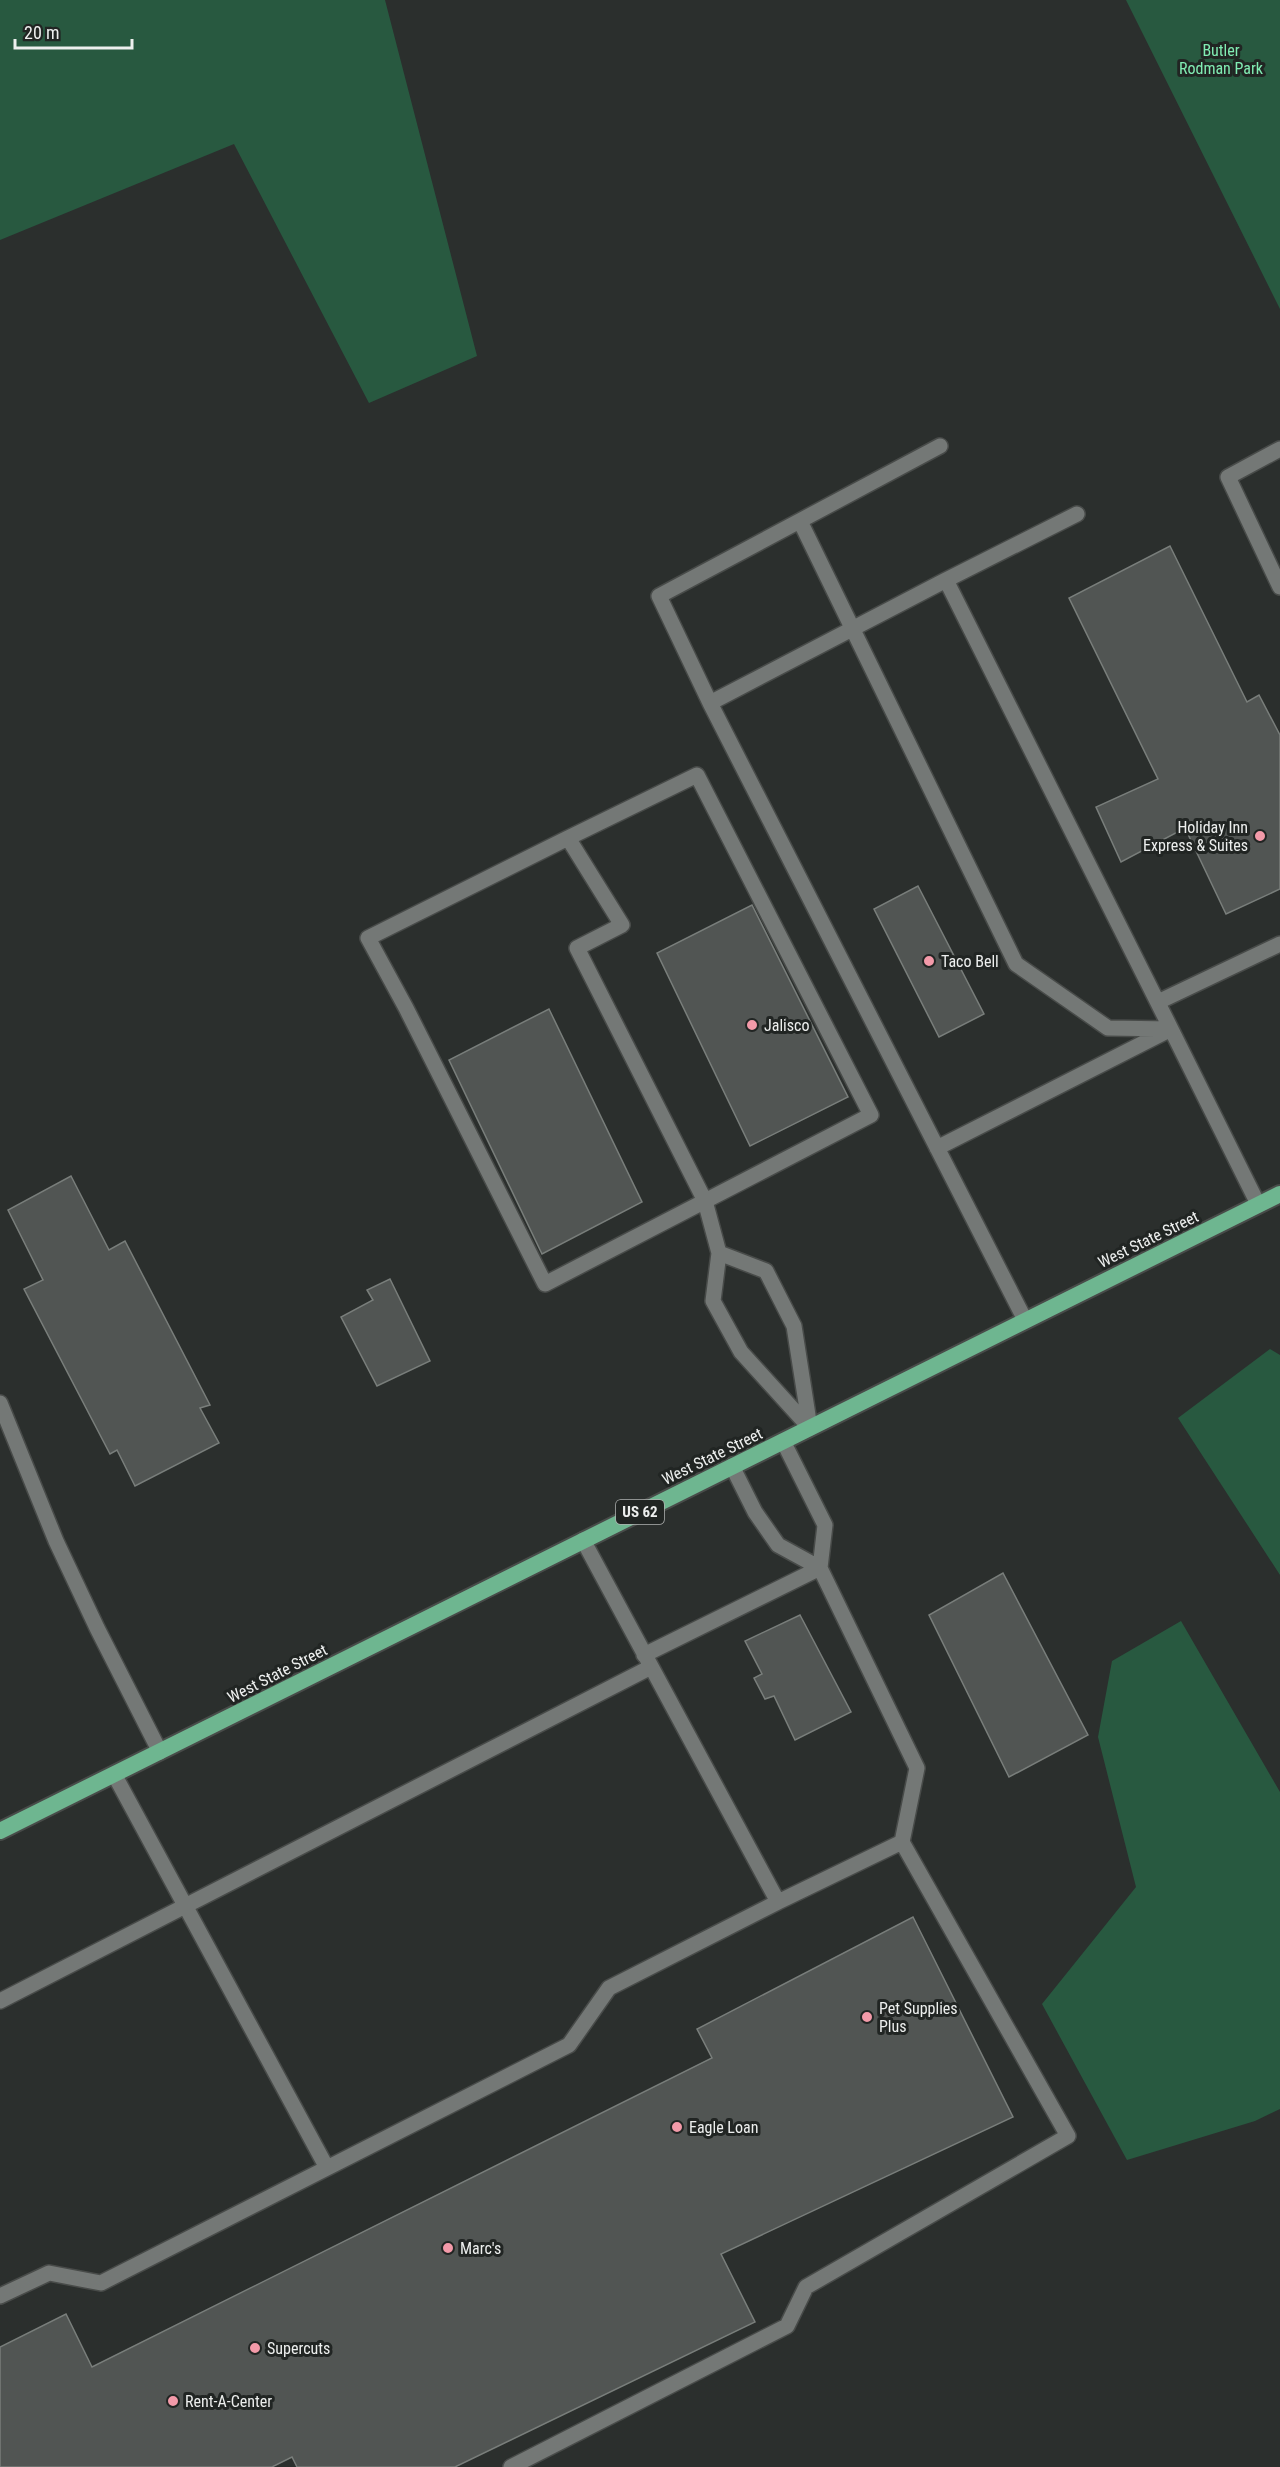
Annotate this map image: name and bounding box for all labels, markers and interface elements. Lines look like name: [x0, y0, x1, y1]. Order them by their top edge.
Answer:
scale bar: [15, 12, 132, 50]
text: 20 m: [24, 22, 59, 43]
park label: Butler Rodman Park: [1179, 41, 1264, 78]
place label: Holiday Inn Express & Suites: [1143, 818, 1248, 855]
marker: Holiday Inn Express & Suites: [1253, 829, 1267, 843]
place label: Taco Bell: [941, 952, 999, 971]
marker: Taco Bell: [922, 954, 936, 968]
place label: Jalisco: [764, 1016, 809, 1035]
marker: Jalisco: [745, 1018, 759, 1032]
street label: West State Street: [1095, 1207, 1202, 1272]
street label: West State Street: [659, 1424, 766, 1489]
road number: US 62: [616, 1500, 664, 1524]
street label: West State Street: [224, 1640, 330, 1707]
place label: Pet Supplies Plus: [879, 1999, 958, 2036]
marker: Pet Supplies Plus: [860, 2010, 874, 2024]
place label: Eagle Loan: [689, 2118, 758, 2137]
marker: Eagle Loan: [670, 2120, 684, 2134]
place label: Marc's: [460, 2239, 501, 2258]
marker: Marc's: [441, 2241, 455, 2255]
place label: Supercuts: [267, 2339, 330, 2358]
marker: Supercuts: [248, 2341, 262, 2355]
place label: Rent-A-Center: [185, 2392, 272, 2411]
marker: Rent-A-Center: [166, 2394, 180, 2408]

